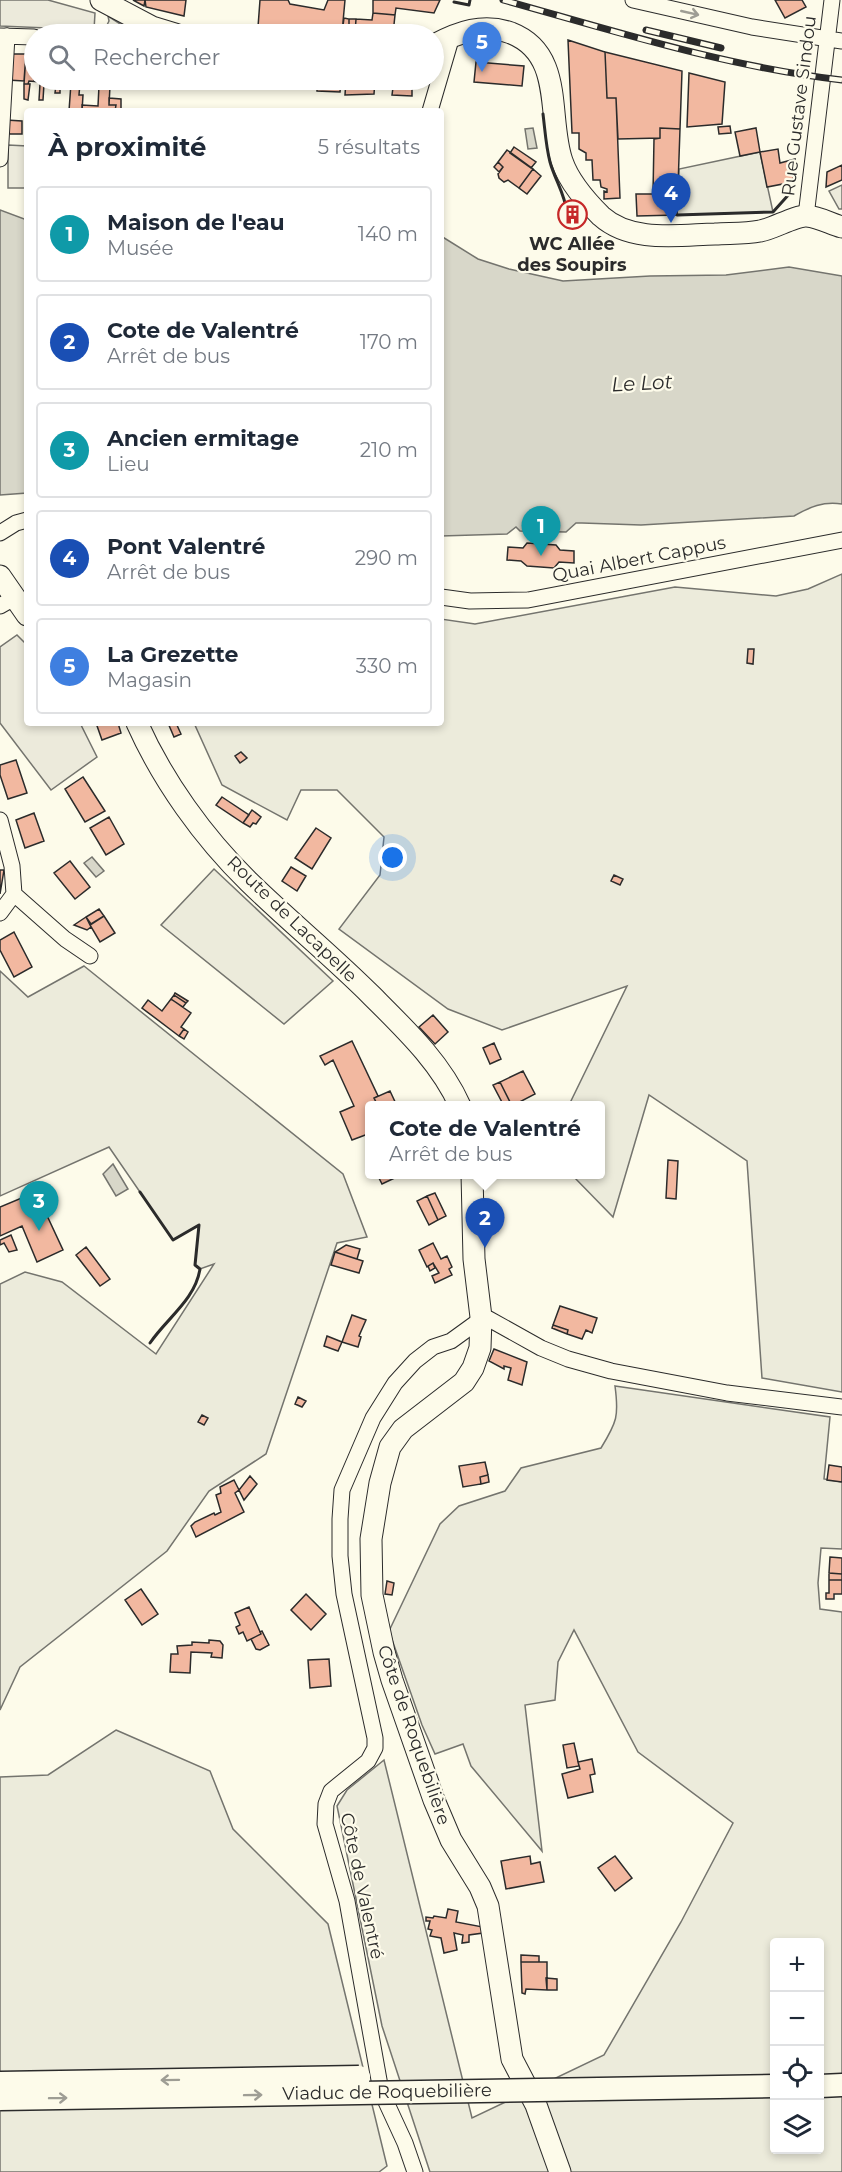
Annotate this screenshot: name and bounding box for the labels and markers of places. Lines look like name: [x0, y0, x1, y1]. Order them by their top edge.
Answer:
pin: 5: [462, 22, 502, 72]
pin: 4: [652, 174, 690, 223]
building icon: WC Allée des Soupirs: [556, 199, 588, 231]
place label: WC Allée des Soupirs: [517, 233, 627, 276]
pin: 1: [522, 506, 560, 556]
pin: 3: [20, 1182, 58, 1231]
pin: 2: [466, 1198, 504, 1248]

